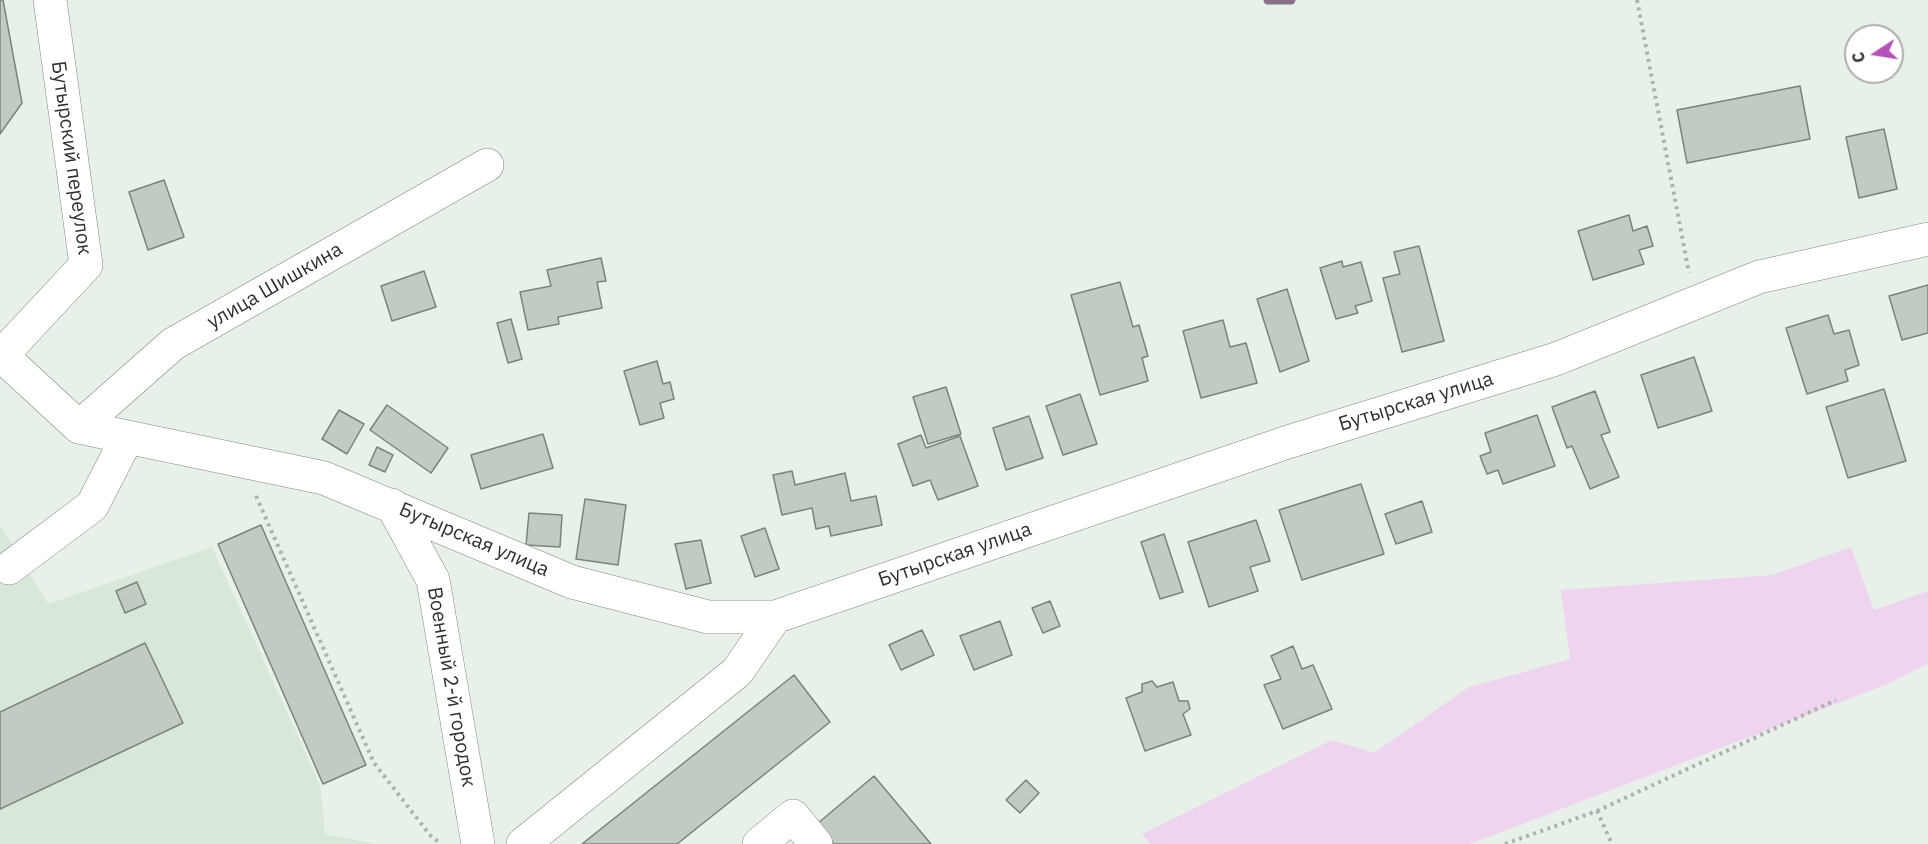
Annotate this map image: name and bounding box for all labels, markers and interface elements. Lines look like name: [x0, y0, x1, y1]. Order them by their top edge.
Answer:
north arrow: [1844, 24, 1904, 84]
text: С: [1847, 50, 1869, 65]
street label: Бутырский переулок: [46, 60, 96, 256]
street label: улица Шишкина: [203, 238, 347, 334]
street label: Бутырская улица: [1336, 367, 1496, 437]
street label: Бутырская улица: [395, 498, 553, 582]
street label: Бутырская улица: [875, 518, 1035, 592]
street label: Военный 2-й городок: [422, 585, 480, 789]

